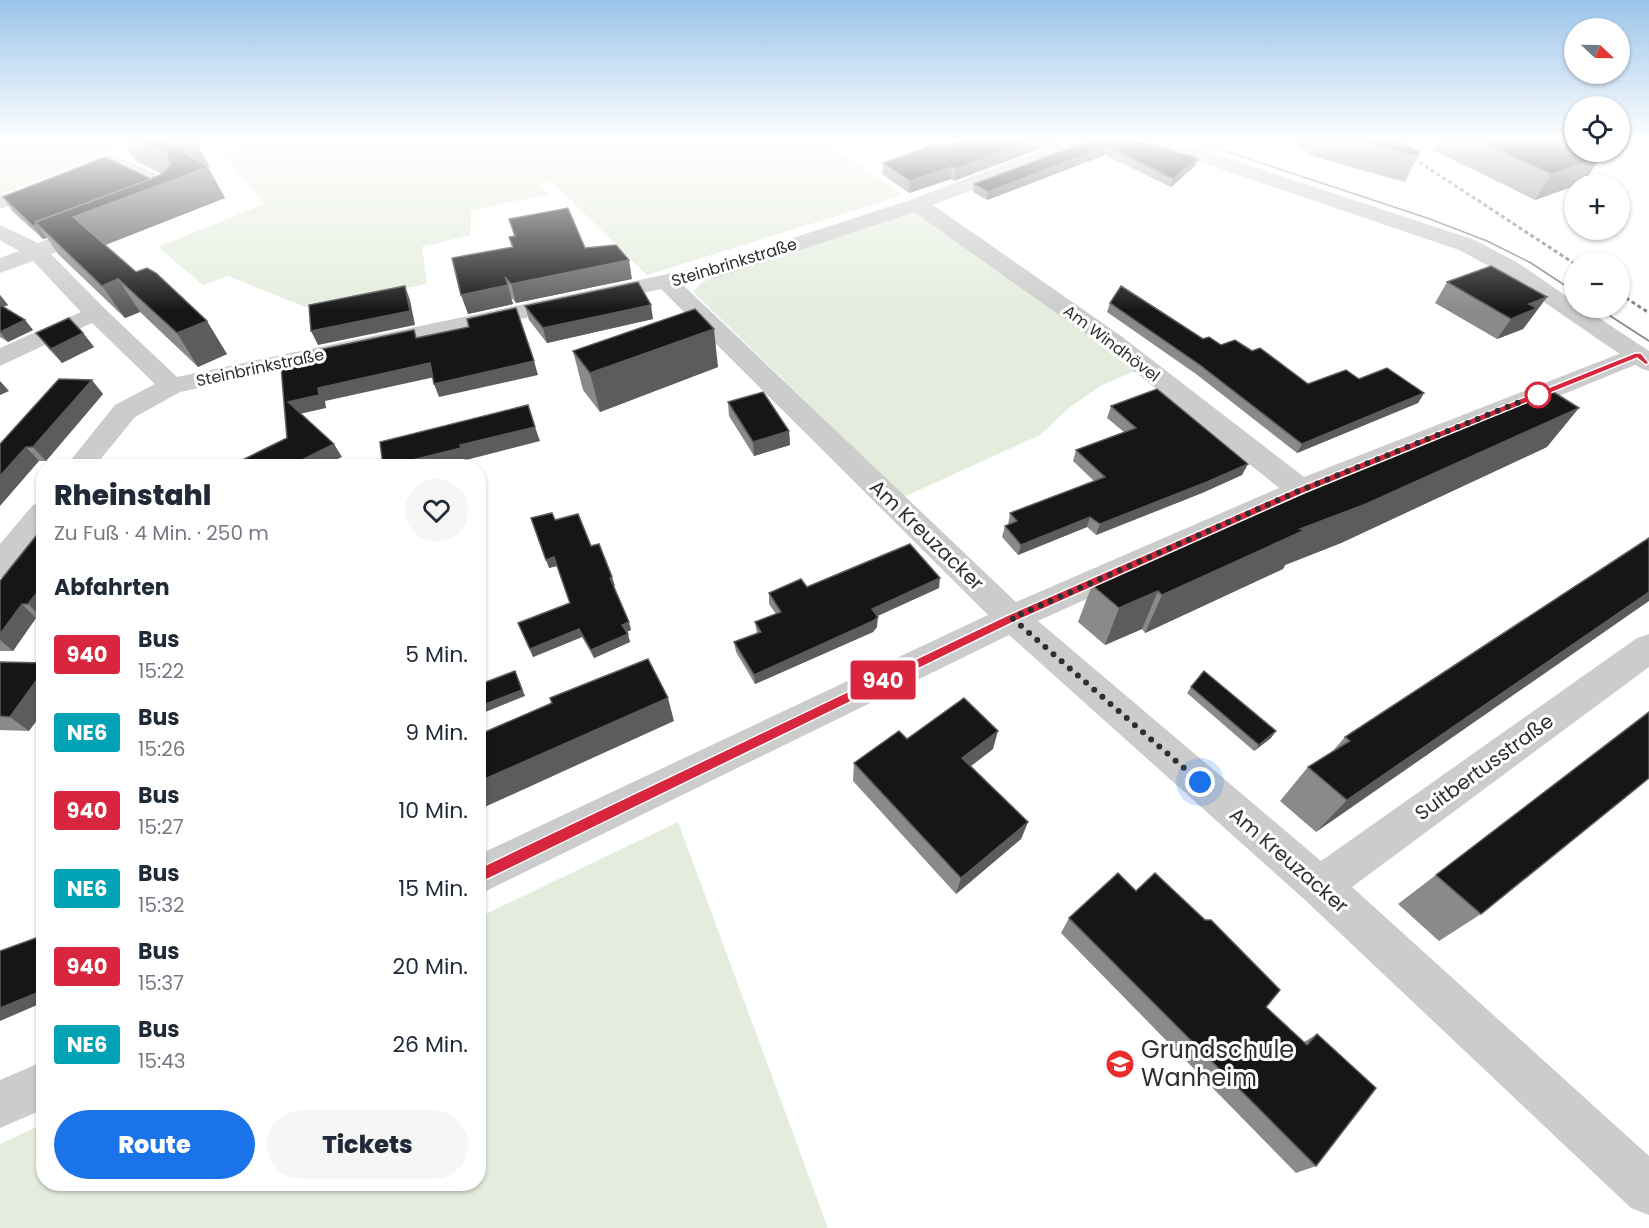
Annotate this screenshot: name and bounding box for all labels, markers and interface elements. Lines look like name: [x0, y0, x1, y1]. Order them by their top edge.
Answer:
north arrow: [1564, 18, 1630, 84]
map controls: [1564, 18, 1630, 318]
button: locate: [1564, 96, 1630, 162]
button: +: [1564, 174, 1630, 240]
street label: Steinbrinkstraße: [668, 232, 800, 293]
button: −: [1564, 252, 1630, 318]
street label: Am Windhövel: [1059, 299, 1165, 387]
street label: Steinbrinkstraße: [194, 343, 326, 392]
unlabelled marker: [1525, 382, 1551, 408]
street label: Am Kreuzacker: [864, 473, 990, 597]
text: Rheinstahl: [54, 476, 211, 515]
button: heart: [405, 479, 468, 542]
text: Zu Fuß · 4 Min. · 250 m: [54, 519, 269, 547]
text: Abfahrten: [54, 572, 170, 603]
text: Bus: [138, 624, 180, 655]
text: 5 Min.: [405, 639, 468, 670]
text: 940: [67, 640, 107, 669]
text: 15:22: [138, 657, 184, 685]
line badge: 940: [848, 660, 918, 700]
text: 940: [863, 666, 903, 695]
text: Bus: [138, 702, 180, 733]
street label: Suitbertusstraße: [1409, 707, 1559, 827]
text: 9 Min.: [405, 717, 468, 748]
text: NE6: [67, 718, 107, 747]
text: 15:26: [138, 735, 185, 763]
your location: [1185, 767, 1215, 797]
text: Bus: [138, 780, 180, 811]
text: 10 Min.: [398, 795, 468, 826]
text: 940: [67, 796, 107, 825]
street label: Am Kreuzacker: [1224, 801, 1354, 919]
text: 15:27: [138, 813, 184, 841]
text: Bus: [138, 858, 180, 889]
text: 15 Min.: [398, 873, 468, 904]
text: NE6: [67, 874, 107, 903]
text: 15:32: [138, 891, 185, 919]
text: Bus: [138, 936, 180, 967]
text: 20 Min.: [393, 951, 468, 982]
text: 940: [67, 952, 107, 981]
text: 15:37: [138, 969, 184, 997]
text: Bus: [138, 1014, 180, 1045]
text: 26 Min.: [392, 1029, 468, 1060]
text: NE6: [67, 1030, 107, 1059]
place label: Grundschule Wanheim: [1141, 1033, 1294, 1094]
text: 15:43: [138, 1047, 186, 1075]
school or university icon: Grundschule Wanheim: [1104, 1048, 1136, 1080]
button: Route: [54, 1110, 255, 1179]
button: Tickets: [267, 1110, 468, 1179]

